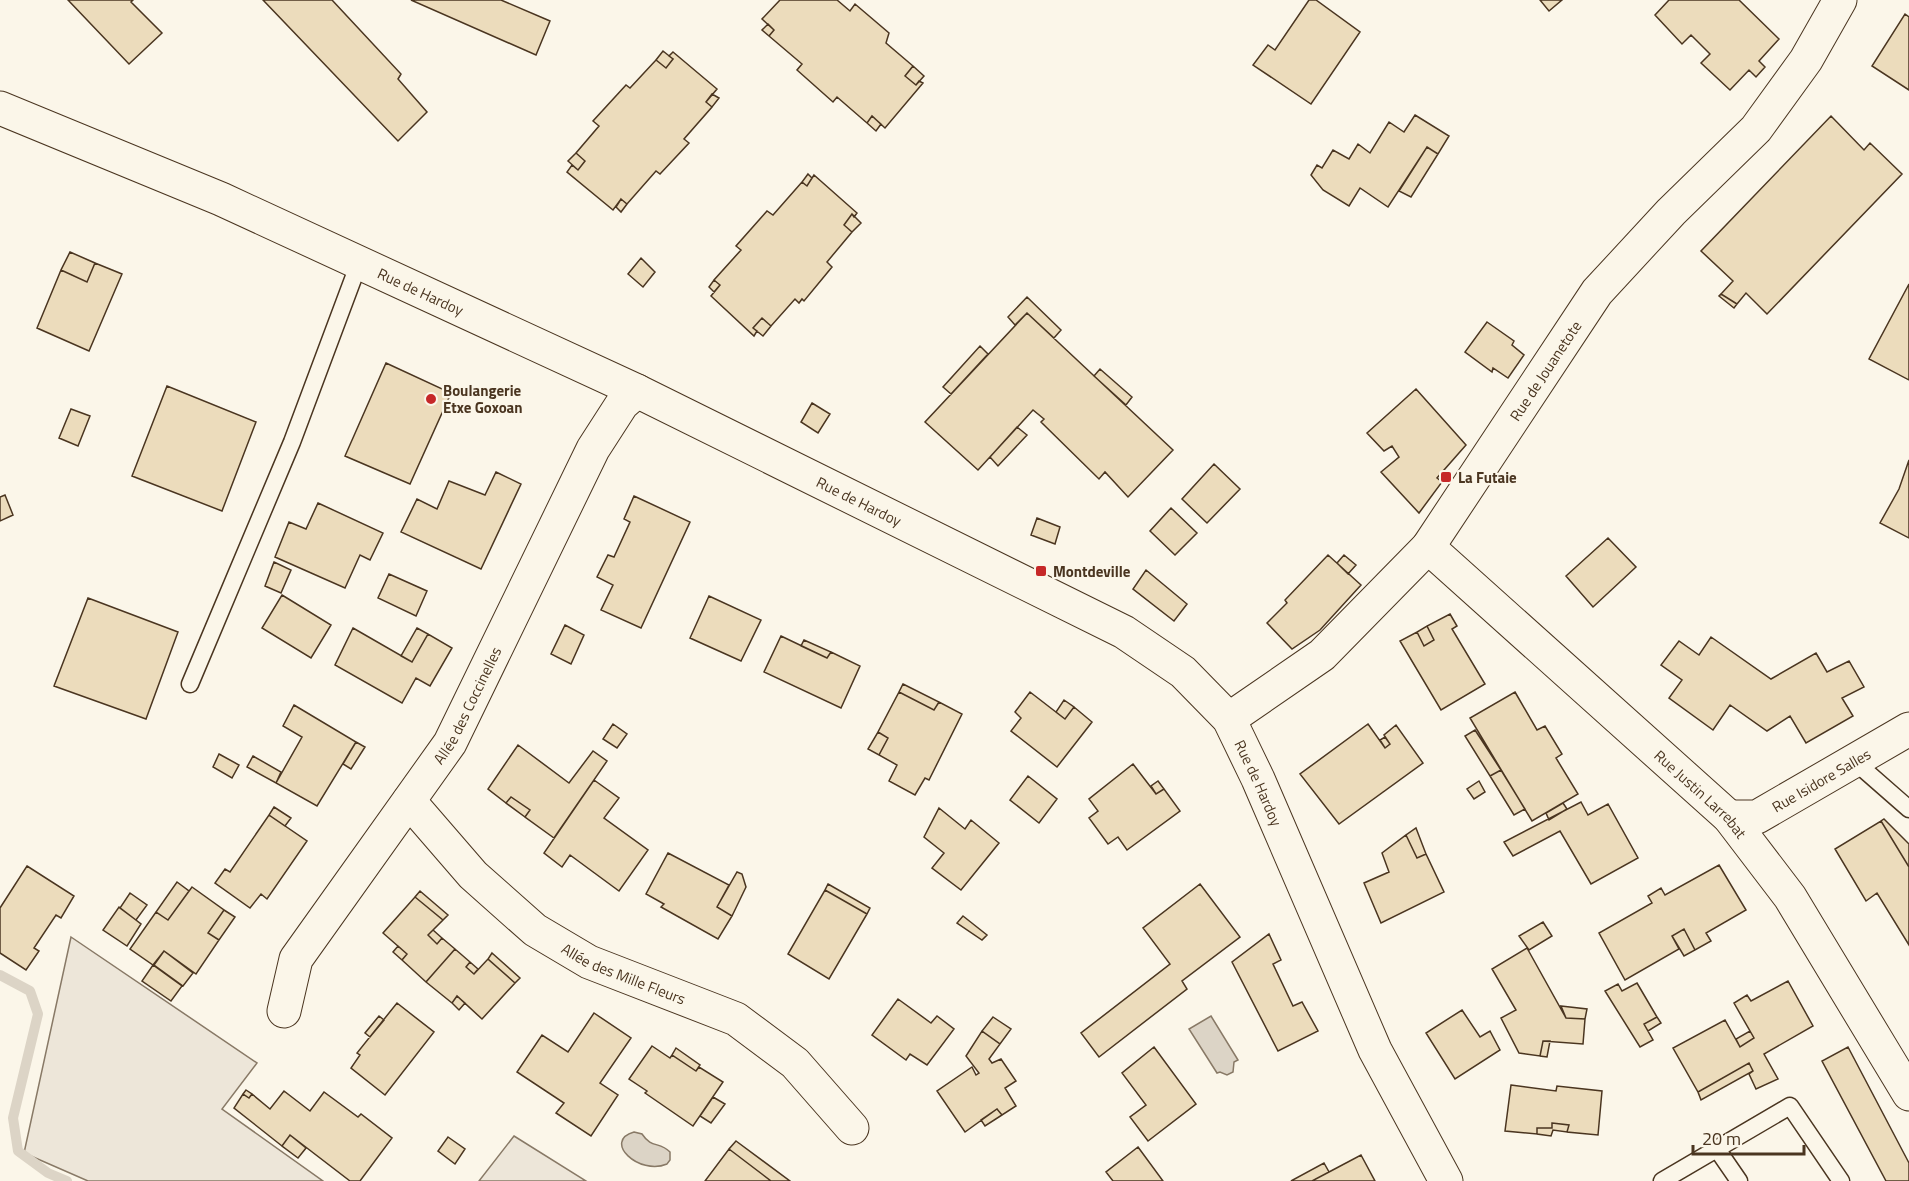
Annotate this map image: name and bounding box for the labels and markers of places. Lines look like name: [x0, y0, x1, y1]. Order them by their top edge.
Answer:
place label: Boulangerie Etxe Goxoan: [443, 379, 523, 419]
marker: Boulangerie Etxe Goxoan: [424, 392, 438, 406]
place label: La Futaie: [1458, 466, 1517, 489]
marker: La Futaie: [1439, 470, 1453, 484]
place label: Montdeville: [1053, 560, 1131, 583]
marker: Montdeville: [1034, 564, 1048, 578]

